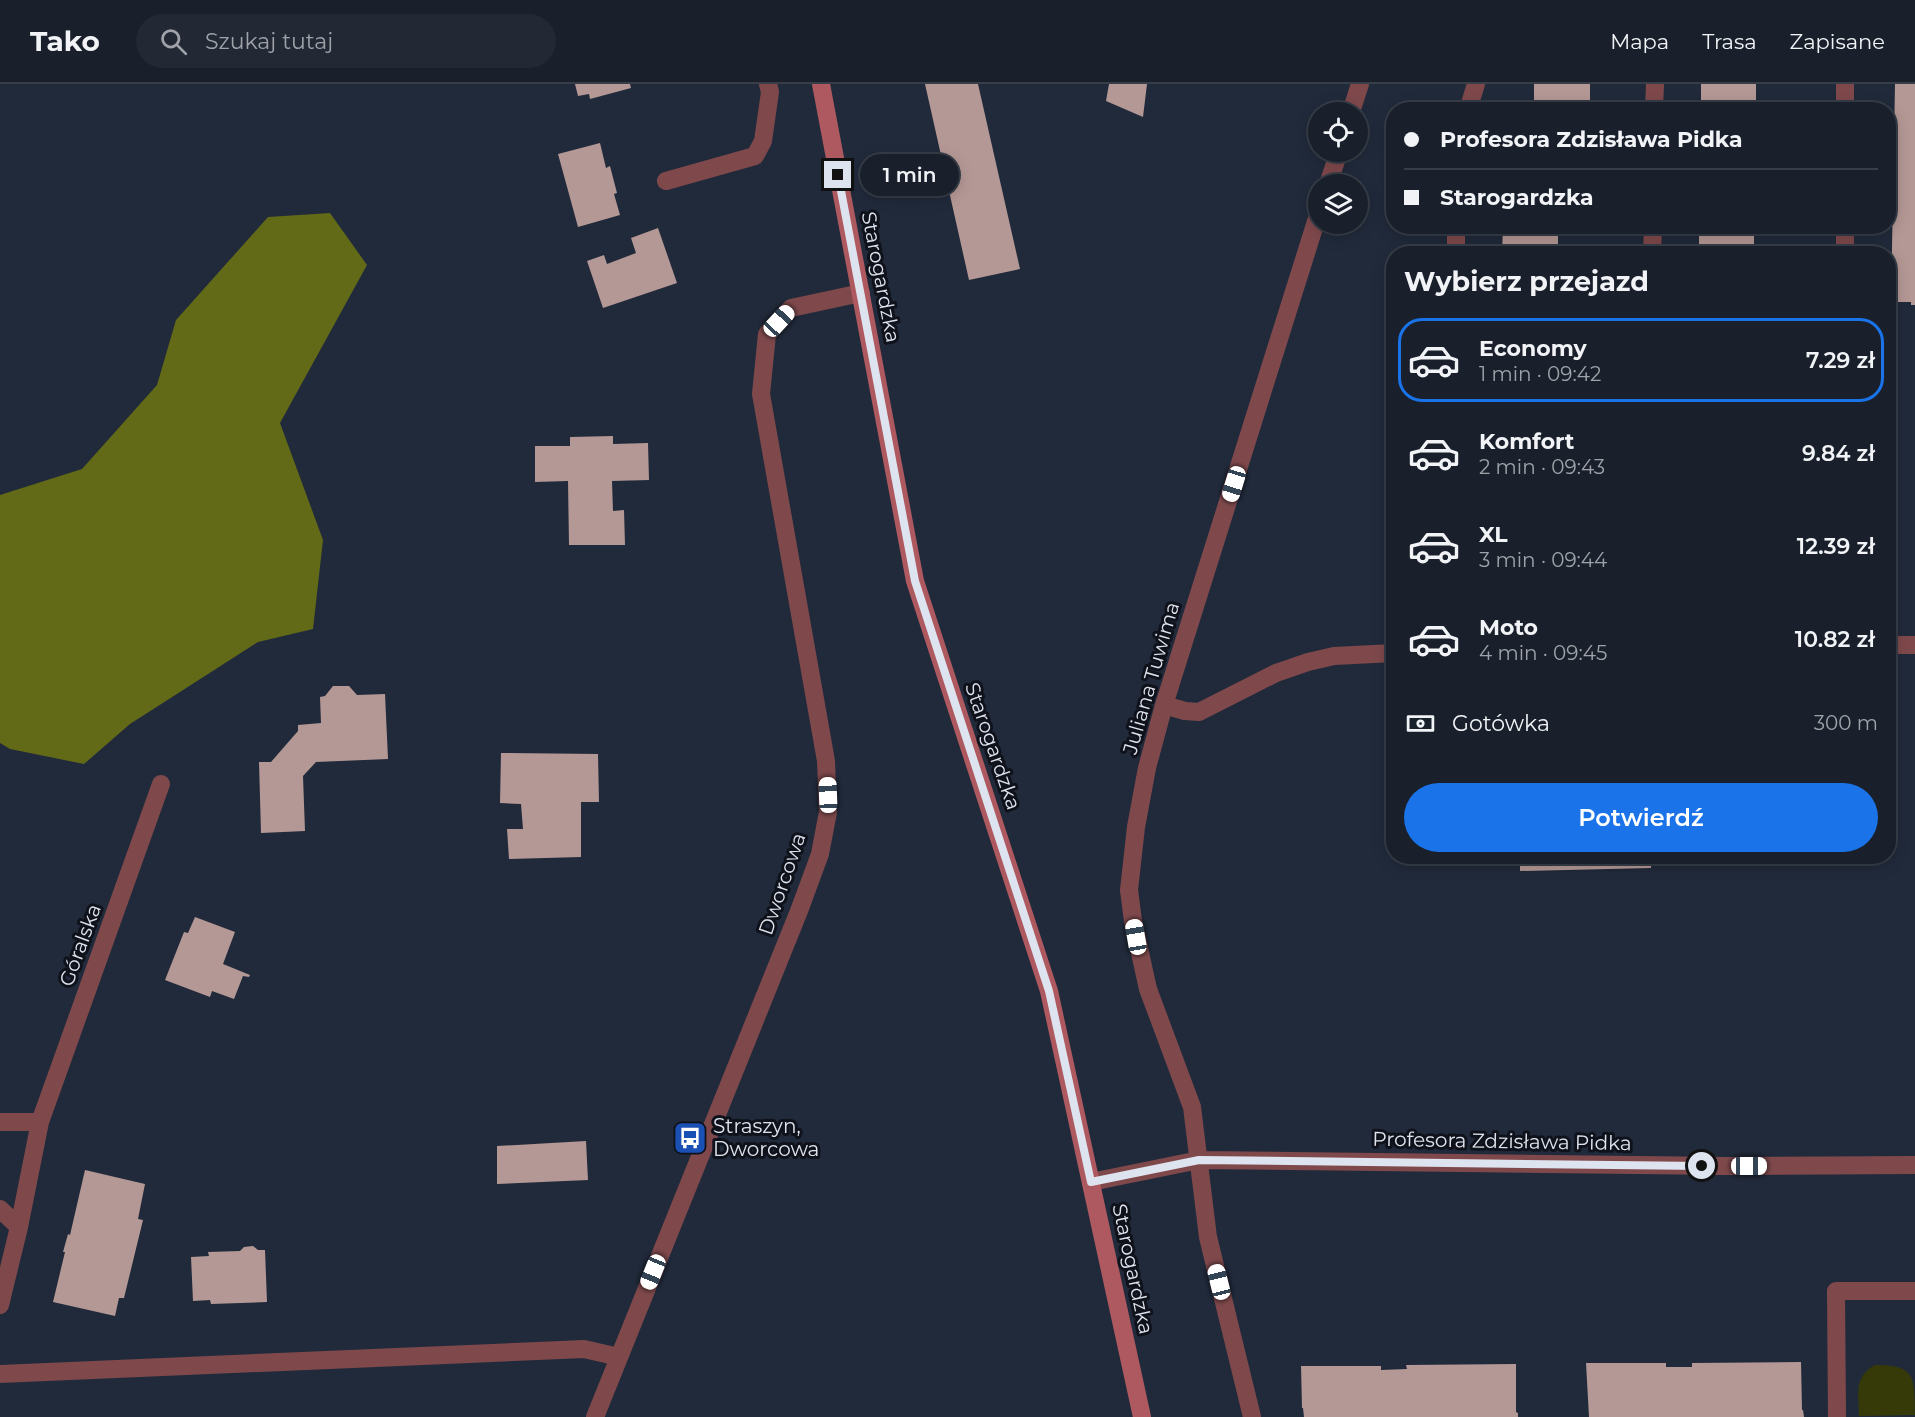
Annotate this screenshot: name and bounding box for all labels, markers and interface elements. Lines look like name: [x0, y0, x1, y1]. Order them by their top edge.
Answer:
search box: [136, 14, 556, 68]
text: Tako: [30, 24, 100, 58]
icon: search: [157, 25, 190, 58]
text: Szukaj tutaj: [205, 28, 333, 55]
text: Mapa: [1610, 29, 1669, 54]
text: Trasa: [1702, 29, 1757, 54]
text: Zapisane: [1790, 29, 1885, 54]
map controls: [1308, 102, 1368, 234]
button: locate: [1308, 102, 1368, 162]
text: Profesora Zdzisława Pidka: [1440, 126, 1743, 153]
callout: 1 min: [859, 154, 958, 196]
route end: [824, 161, 851, 188]
text: 1 min: [883, 163, 936, 187]
button: layers: [1308, 174, 1368, 234]
text: Starogardzka: [1440, 184, 1594, 211]
street label: Starogardzka: [857, 210, 905, 344]
text: Wybierz przejazd: [1404, 265, 1649, 298]
car: [760, 302, 798, 340]
icon: car: [1407, 333, 1461, 387]
text: Economy: [1479, 335, 1587, 362]
text: 7.29 zł: [1806, 347, 1875, 374]
text: 1 min · 09:42: [1479, 362, 1601, 386]
icon: car: [1407, 426, 1461, 480]
text: Komfort: [1479, 428, 1574, 455]
text: 9.84 zł: [1802, 440, 1875, 467]
text: 2 min · 09:43: [1479, 455, 1605, 479]
car: [1220, 464, 1248, 504]
icon: car: [1407, 519, 1461, 573]
text: XL: [1479, 521, 1508, 548]
text: 12.39 zł: [1797, 533, 1875, 560]
text: 3 min · 09:44: [1479, 548, 1607, 572]
street label: Juliana Tuwima: [1118, 599, 1184, 758]
icon: car: [1407, 612, 1461, 666]
text: Moto: [1479, 614, 1538, 641]
text: 10.82 zł: [1795, 626, 1875, 653]
text: 4 min · 09:45: [1479, 641, 1607, 665]
street label: Starogardzka: [960, 679, 1026, 813]
icon: cash: [1404, 707, 1437, 740]
text: Gotówka: [1452, 710, 1550, 737]
text: 300 m: [1814, 711, 1878, 735]
car: [818, 777, 838, 813]
button: Potwierdź: [1404, 783, 1878, 852]
street label: Dworcowa: [753, 830, 811, 938]
street label: Góralska: [54, 901, 106, 989]
car: [1124, 918, 1148, 956]
place label: Straszyn, Dworcowa: [713, 1114, 819, 1161]
bus stop icon: Straszyn, Dworcowa: [672, 1120, 708, 1156]
street label: Profesora Zdzisława Pidka: [1372, 1127, 1632, 1155]
route start: [1688, 1152, 1715, 1179]
car: [1731, 1157, 1767, 1175]
street label: Starogardzka: [1107, 1202, 1159, 1336]
car: [638, 1252, 668, 1292]
car: [1206, 1262, 1232, 1302]

